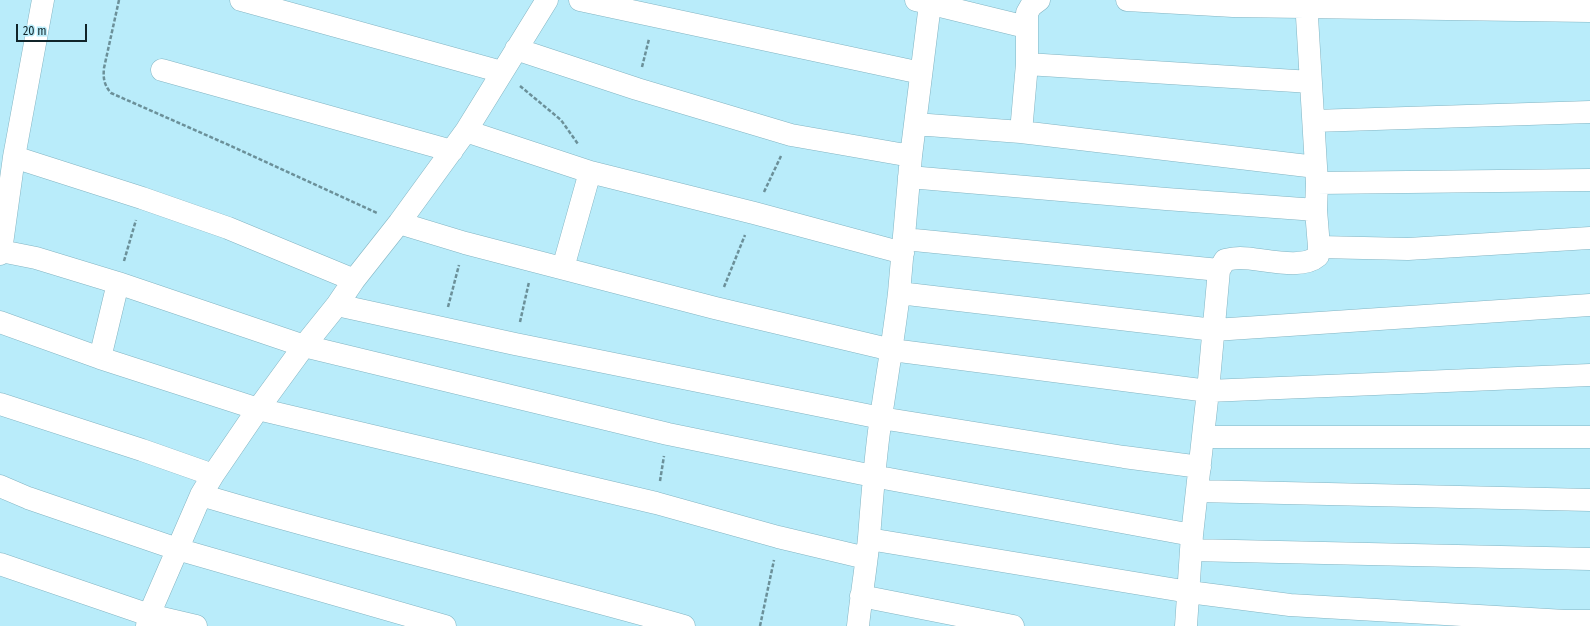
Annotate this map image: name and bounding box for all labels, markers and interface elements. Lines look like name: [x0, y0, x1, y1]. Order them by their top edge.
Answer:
scale bar: [18, 16, 89, 42]
text: 20 m: [23, 24, 47, 38]

